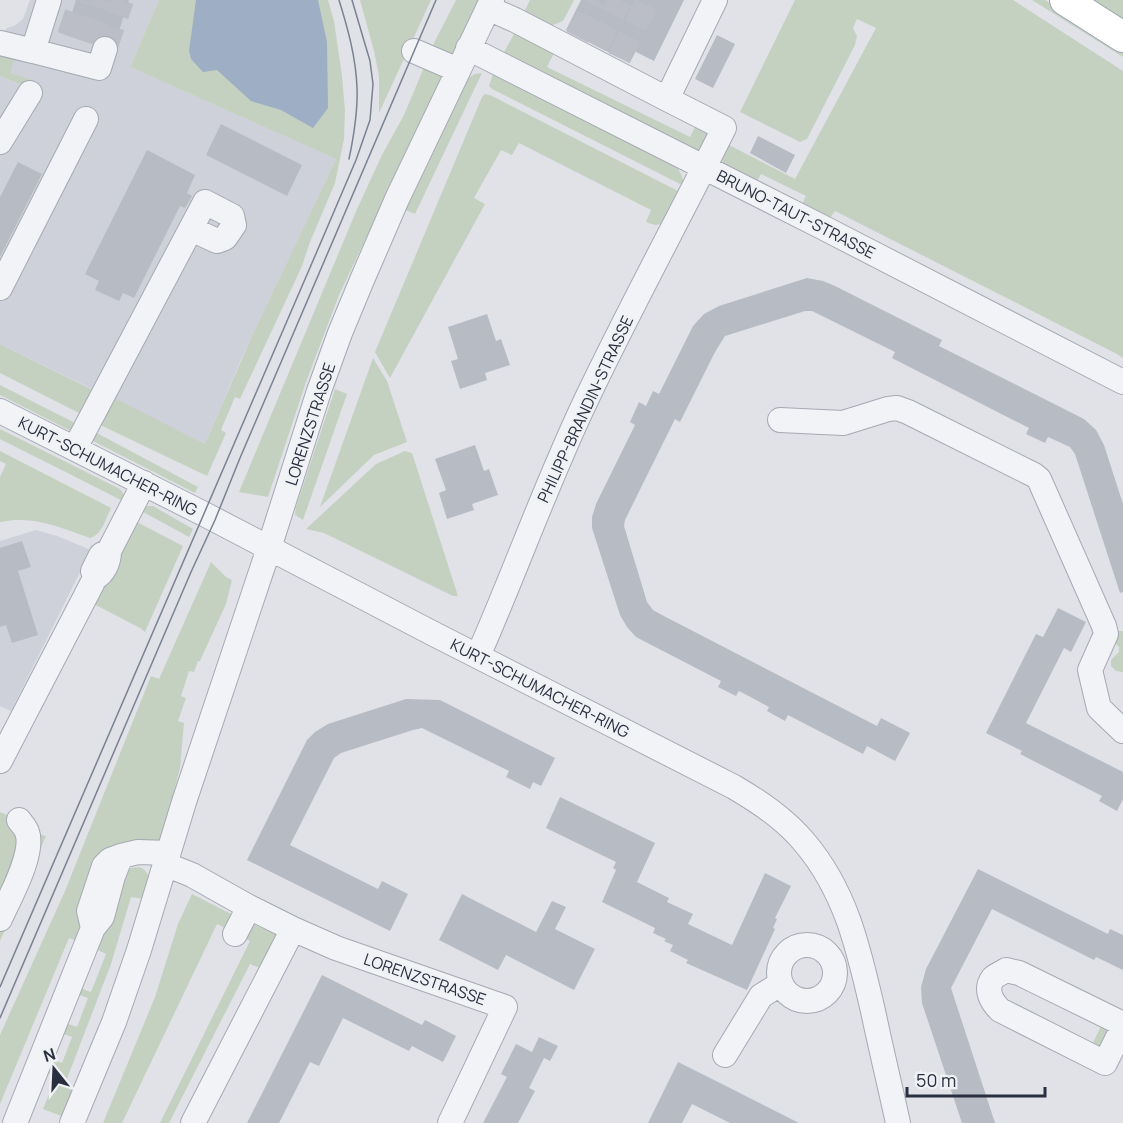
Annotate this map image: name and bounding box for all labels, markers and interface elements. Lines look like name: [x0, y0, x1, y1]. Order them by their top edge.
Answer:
street label: BRUNO-TAUT-STRASSE: [713, 164, 879, 264]
street label: PHILIPP-BRANDIN-STRASSE: [532, 312, 638, 506]
street label: LORENZSTRASSE: [280, 360, 340, 488]
street label: KURT-SCHUMACHER-RING: [15, 411, 201, 521]
street label: KURT-SCHUMACHER-RING: [447, 633, 633, 743]
street label: LORENZSTRASSE: [361, 948, 489, 1010]
north arrow: [24, 1039, 84, 1099]
text: N: [40, 1042, 58, 1067]
scale bar: [907, 1060, 1045, 1098]
text: 50 m: [916, 1068, 956, 1092]

